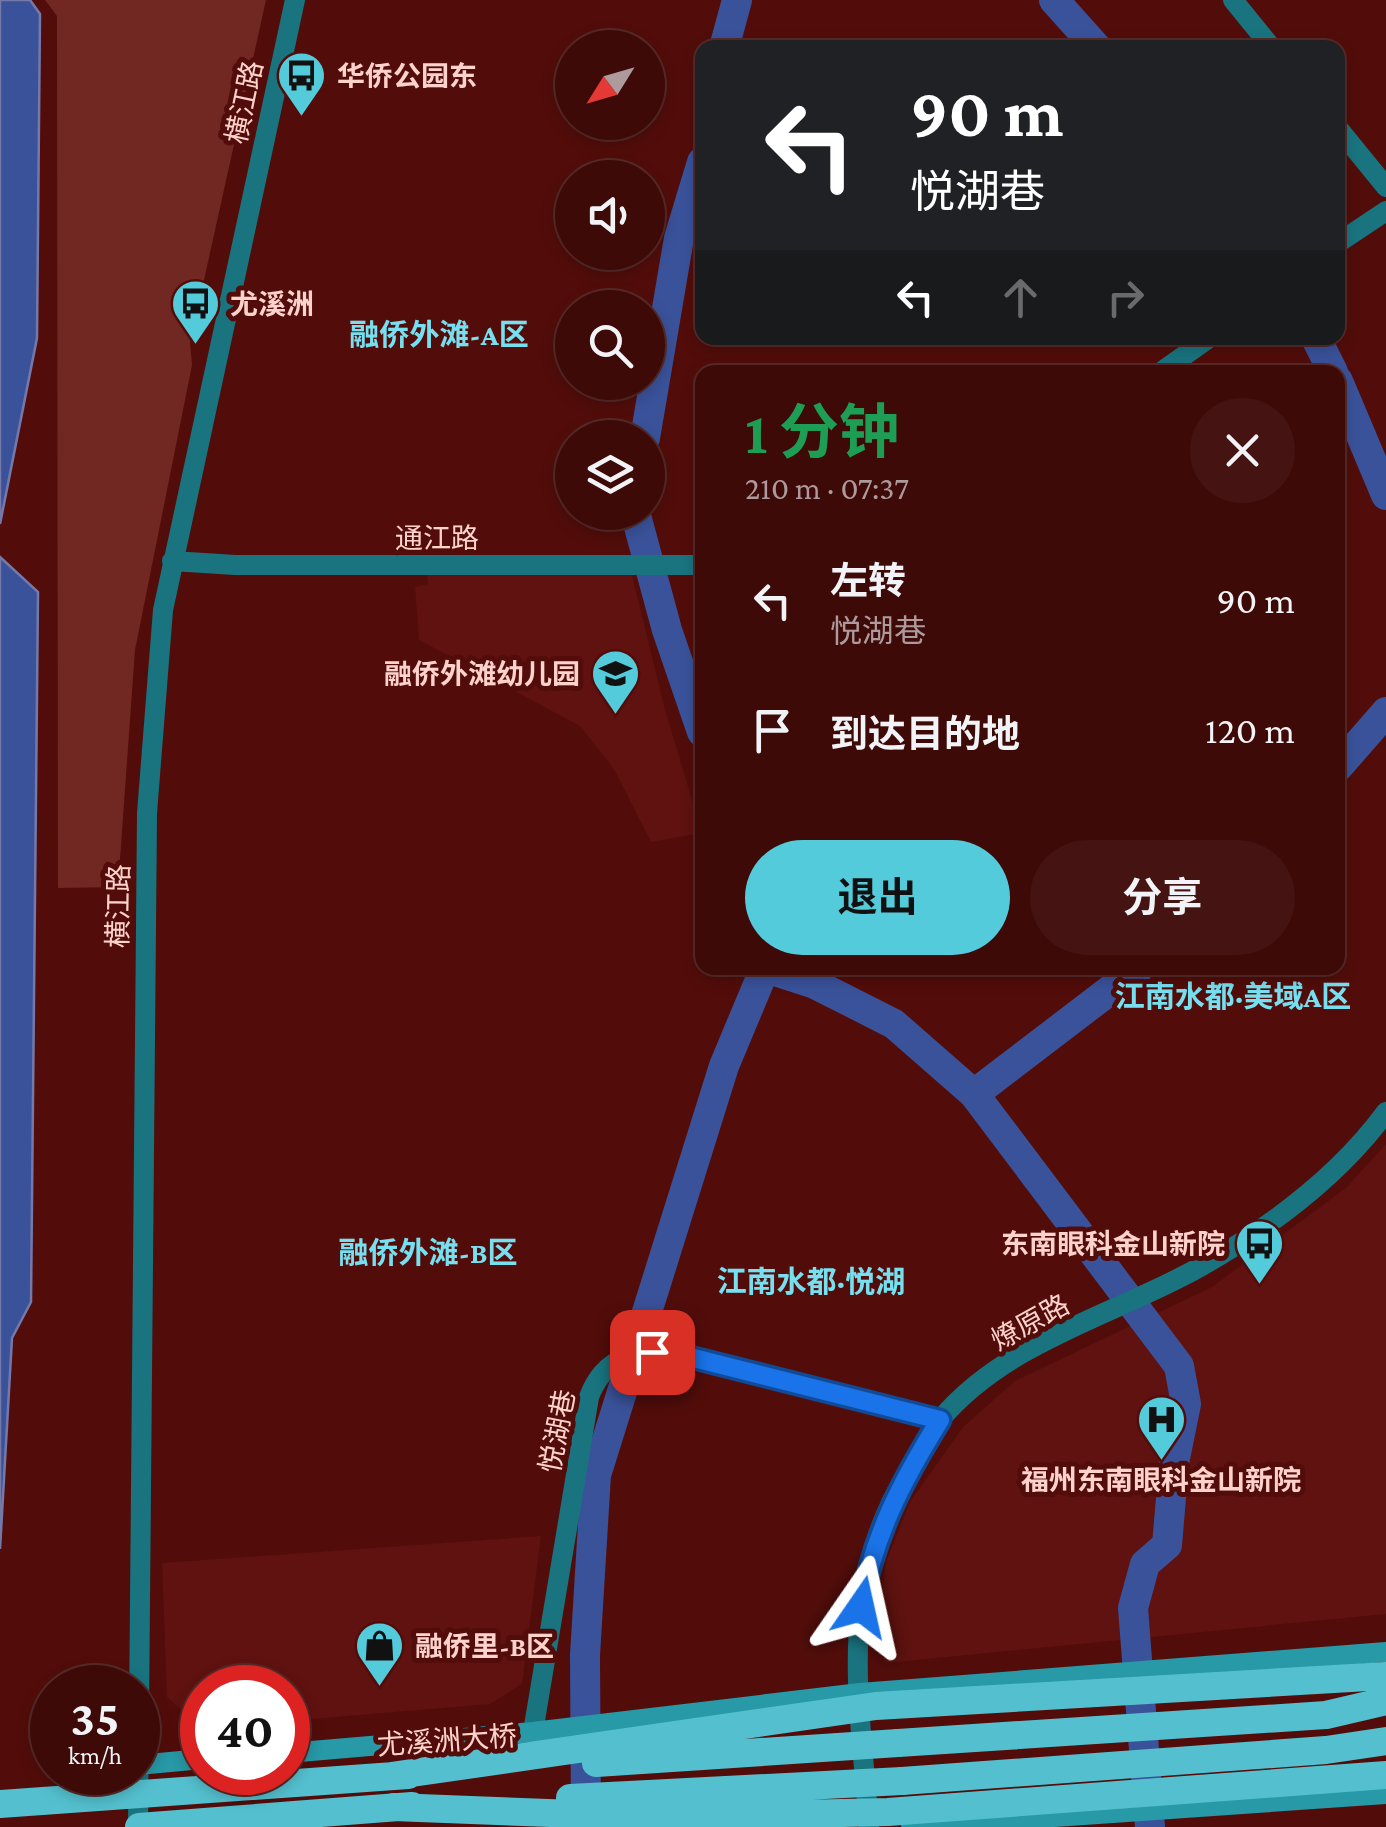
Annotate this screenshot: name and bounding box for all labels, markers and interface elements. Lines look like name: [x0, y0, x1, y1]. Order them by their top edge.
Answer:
north arrow: [555, 30, 665, 140]
map controls: [555, 30, 665, 530]
bus stop icon: 华侨公园东: [276, 50, 328, 118]
street label: 横江路: [221, 58, 268, 146]
place label: 华侨公园东: [337, 61, 477, 92]
text: 90 m: [910, 73, 1063, 151]
icon: left: [745, 80, 875, 210]
button: sound: [555, 160, 665, 270]
text: 悦湖巷: [910, 167, 1045, 217]
icon: left: [888, 270, 943, 325]
icon: ahead: [993, 270, 1048, 325]
icon: right: [1098, 270, 1153, 325]
bus stop icon: 尤溪洲: [169, 278, 221, 346]
place label: 尤溪洲: [230, 289, 314, 320]
button: search: [555, 290, 665, 400]
district label: 融侨外滩-A区: [349, 318, 529, 351]
button: close: [1190, 398, 1295, 503]
text: 1 分钟: [745, 399, 899, 466]
button: layers: [555, 420, 665, 530]
text: 210 m · 07:37: [745, 470, 909, 506]
street label: 通江路: [395, 523, 479, 554]
text: 左转: [830, 560, 906, 602]
icon: left: [745, 573, 800, 628]
text: 90 m: [1217, 579, 1295, 621]
text: 悦湖巷: [830, 613, 926, 649]
school or university icon: 融侨外滩幼儿园: [589, 648, 641, 716]
place label: 融侨外滩幼儿园: [384, 659, 580, 690]
icon: arrive: [745, 703, 800, 758]
text: 120 m: [1205, 709, 1295, 751]
text: 到达目的地: [830, 713, 1020, 755]
button: 退出: [745, 840, 1010, 955]
button: 分享: [1030, 840, 1295, 955]
street label: 横江路: [102, 864, 135, 948]
district label: 江南水都·美域A区: [1115, 980, 1351, 1013]
bus stop icon: 东南眼科金山新院: [1234, 1218, 1286, 1286]
place label: 东南眼科金山新院: [1001, 1229, 1225, 1260]
district label: 融侨外滩-B区: [338, 1236, 518, 1269]
district label: 江南水都·悦湖: [717, 1265, 905, 1298]
street label: 燎原路: [986, 1289, 1074, 1356]
pin: [610, 1310, 695, 1395]
icon: arrive: [625, 1325, 680, 1380]
street label: 悦湖巷: [534, 1387, 581, 1475]
hospital icon: 福州东南眼科金山新院: [1135, 1394, 1187, 1462]
place label: 福州东南眼科金山新院: [1021, 1465, 1301, 1496]
position arrow: [809, 1555, 913, 1659]
shop icon: 融侨里-B区: [354, 1620, 406, 1688]
place label: 融侨里-B区: [415, 1631, 554, 1662]
speed limit sign: 40: [180, 1665, 310, 1795]
text: 35: [71, 1690, 119, 1746]
street label: 尤溪洲大桥: [376, 1720, 518, 1761]
text: km/h: [68, 1742, 122, 1769]

